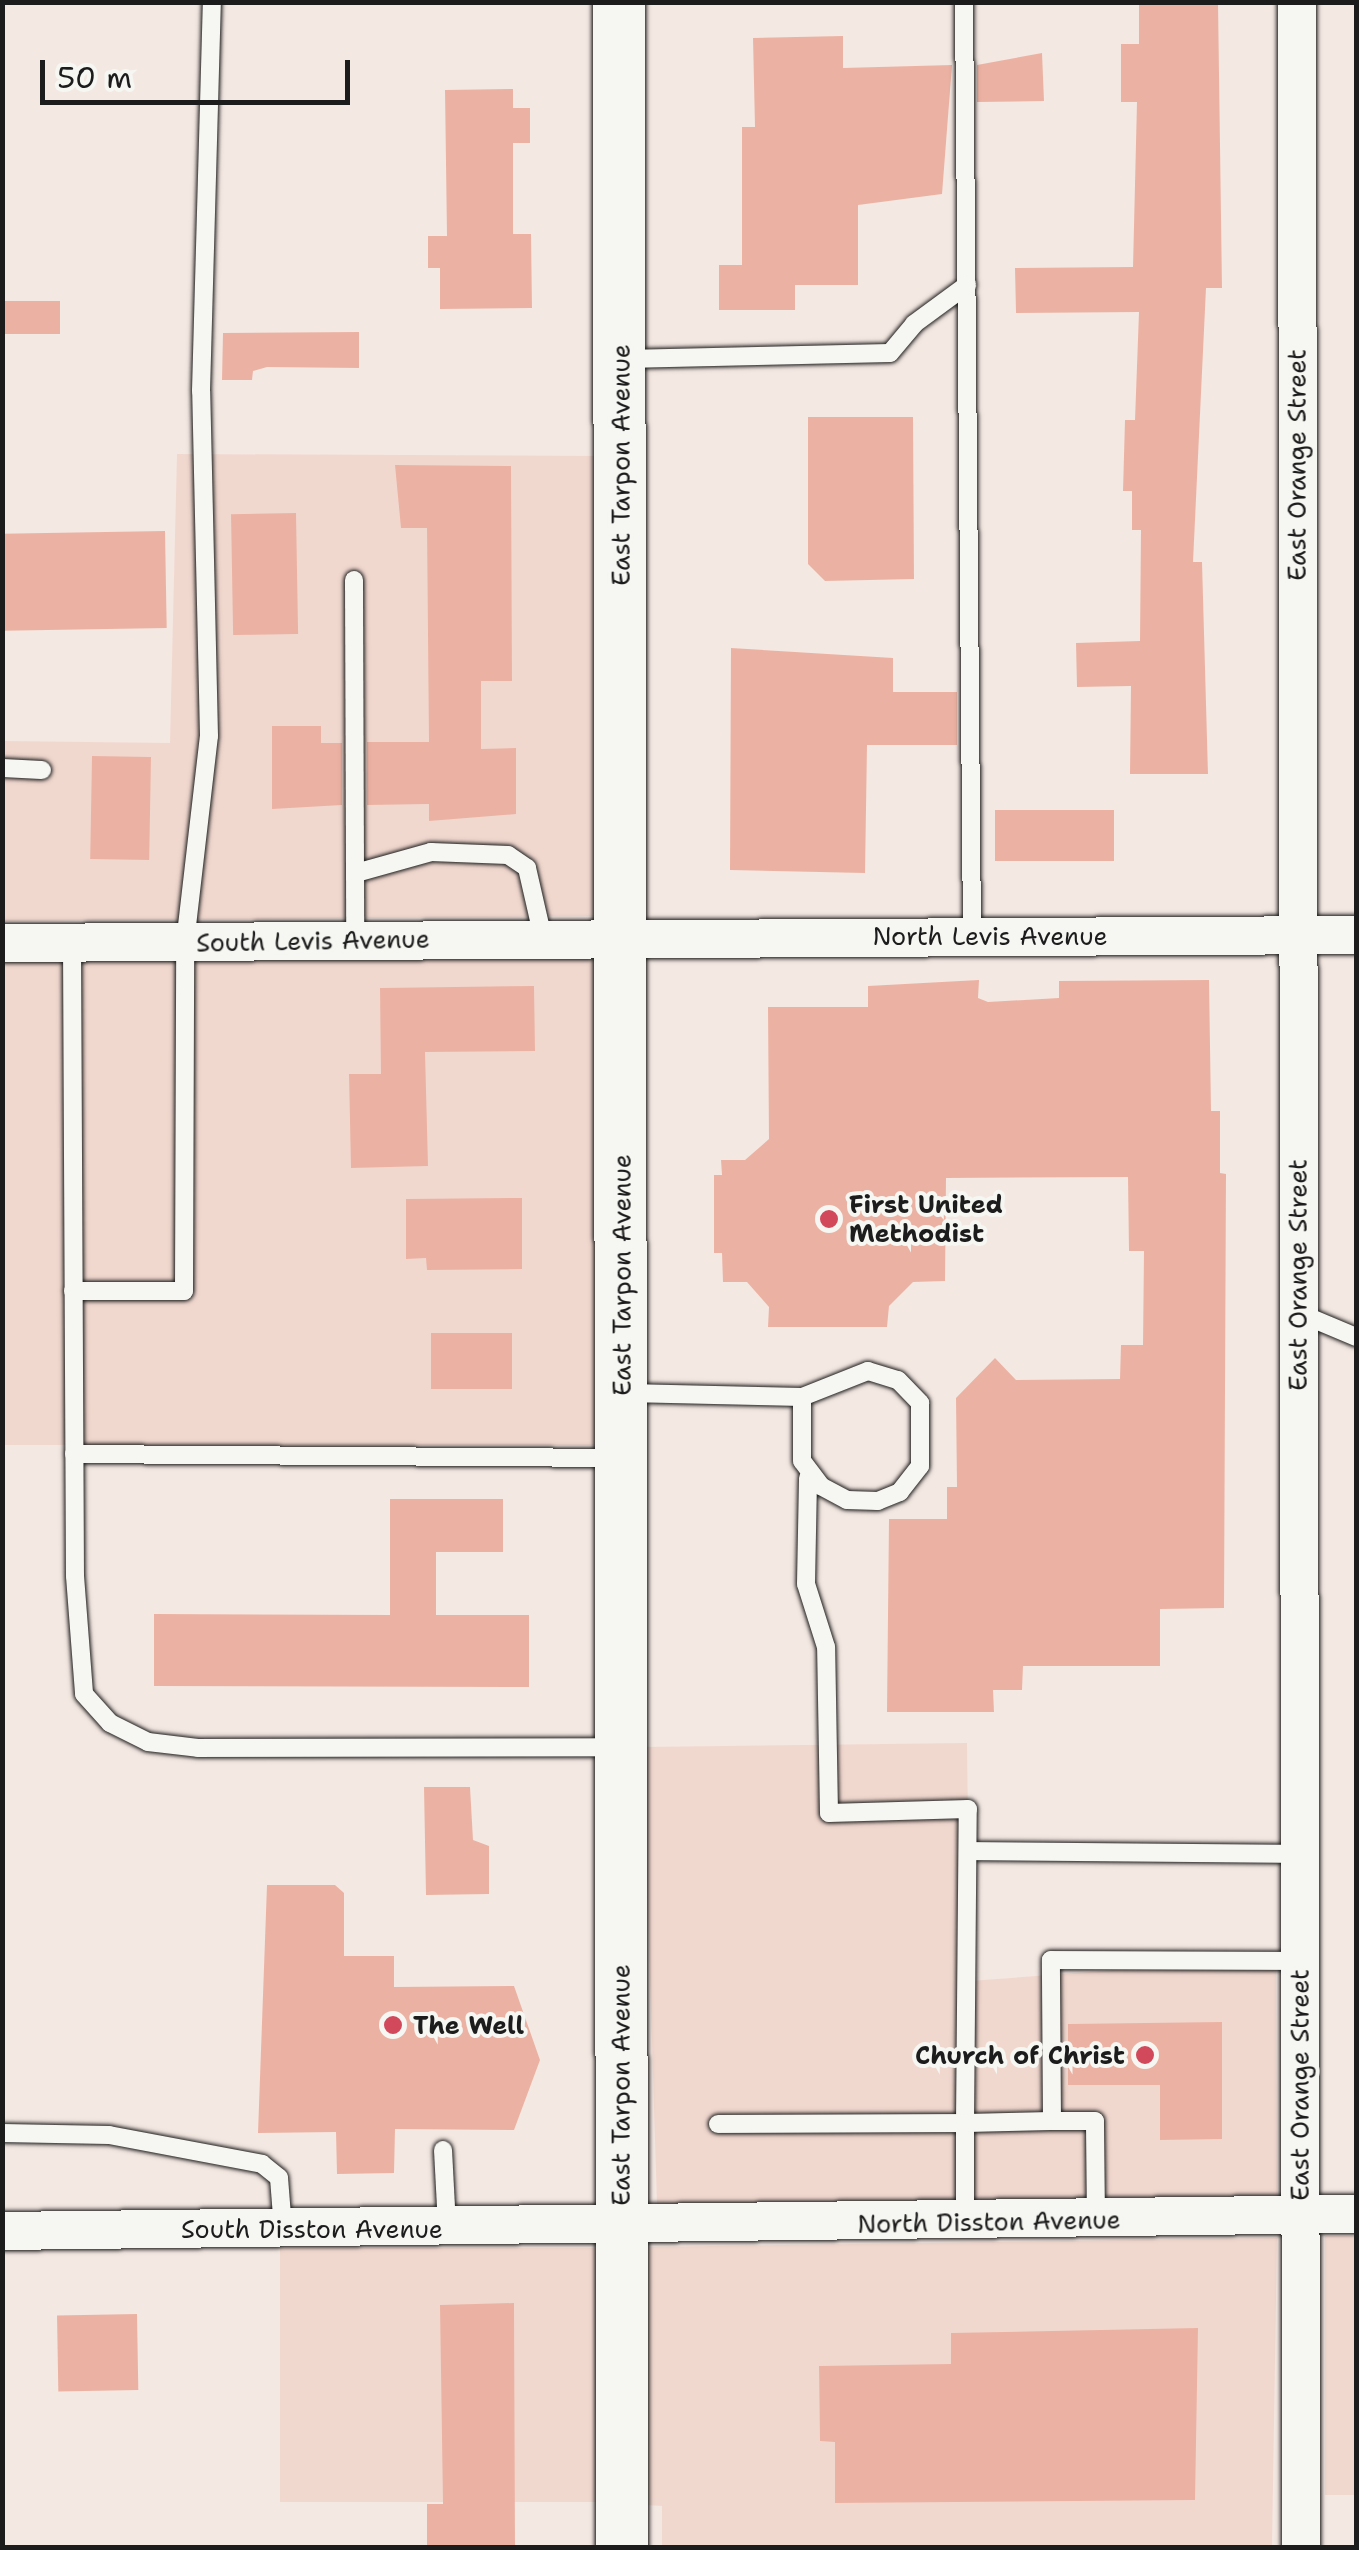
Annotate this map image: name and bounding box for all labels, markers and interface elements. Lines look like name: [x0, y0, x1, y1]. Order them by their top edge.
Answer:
scale bar: [45, 40, 355, 102]
text: 50 m: [57, 57, 132, 98]
street label: East Tarpon Avenue: [606, 344, 636, 586]
street label: East Orange Street: [1282, 349, 1312, 581]
street label: North Levis Avenue: [872, 921, 1108, 951]
street label: South Levis Avenue: [196, 924, 430, 958]
street label: East Tarpon Avenue: [607, 1154, 637, 1396]
street label: East Orange Street: [1283, 1159, 1313, 1391]
place label: First United Methodist: [849, 1190, 1003, 1249]
marker: First United Methodist: [818, 1208, 840, 1230]
street label: East Tarpon Avenue: [606, 1964, 636, 2206]
street label: East Orange Street: [1285, 1969, 1315, 2201]
place label: The Well: [413, 2010, 524, 2040]
marker: The Well: [382, 2014, 404, 2036]
place label: Church of Christ: [915, 2040, 1125, 2070]
marker: Church of Christ: [1134, 2044, 1156, 2066]
street label: North Disston Avenue: [857, 2205, 1121, 2239]
street label: South Disston Avenue: [181, 2214, 443, 2244]

